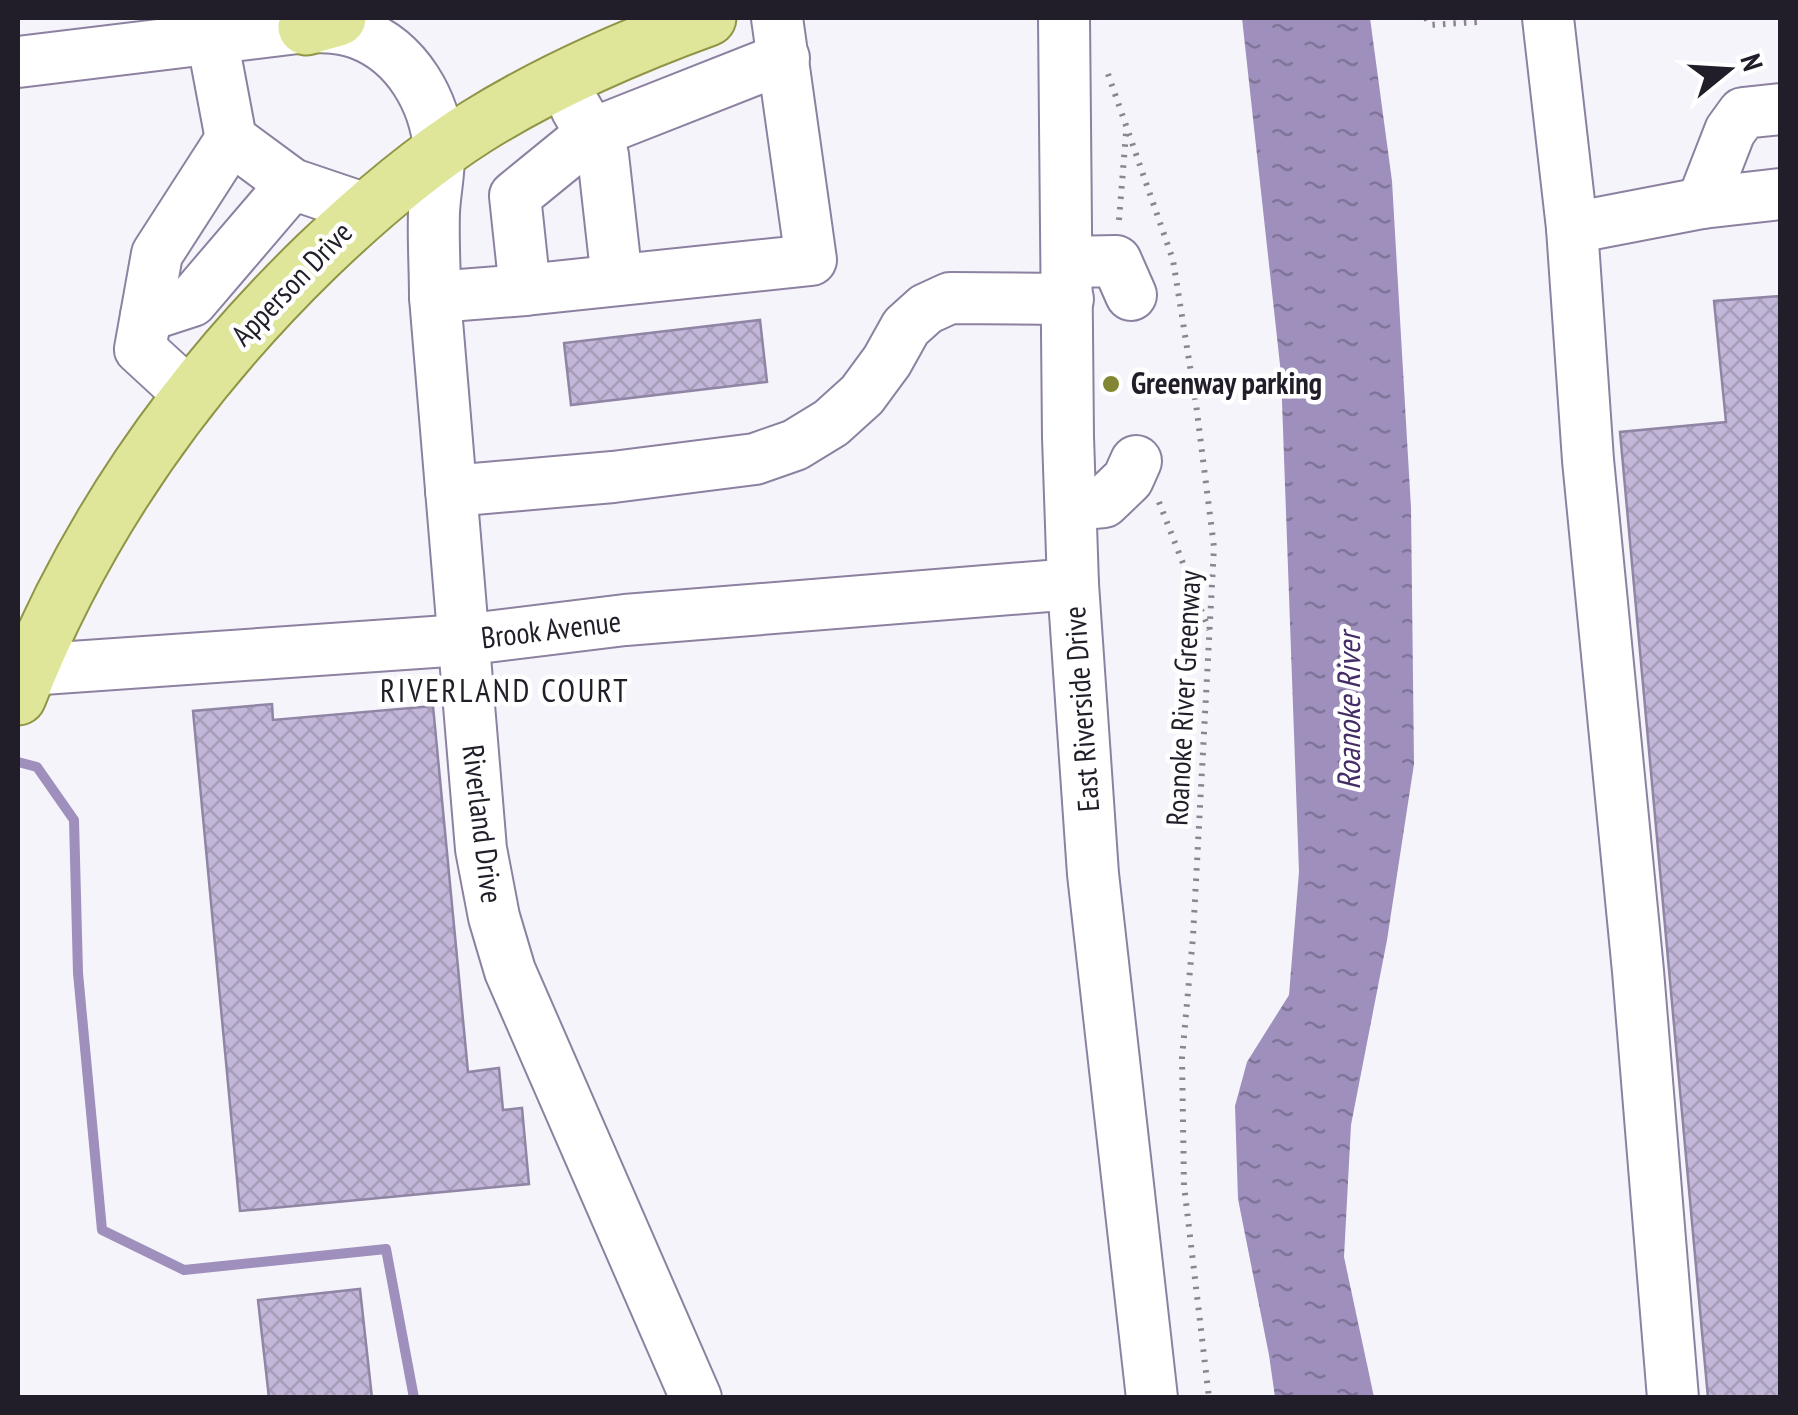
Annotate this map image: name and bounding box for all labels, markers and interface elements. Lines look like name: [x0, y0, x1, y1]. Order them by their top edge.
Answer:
north arrow: [1678, 20, 1778, 120]
text: N: [1732, 49, 1772, 75]
street label: Apperson Drive: [222, 213, 360, 353]
place label: Greenway parking: [1131, 363, 1322, 402]
marker: Greenway parking: [1100, 373, 1122, 395]
street label: Roanoke River Greenway: [1156, 569, 1209, 827]
street label: Brook Avenue: [479, 601, 623, 656]
street label: East Riverside Drive: [1054, 605, 1107, 813]
water label: Roanoke River: [1327, 628, 1369, 790]
district label: RIVERLAND COURT: [380, 669, 630, 711]
street label: Riverland Drive: [454, 742, 513, 905]

